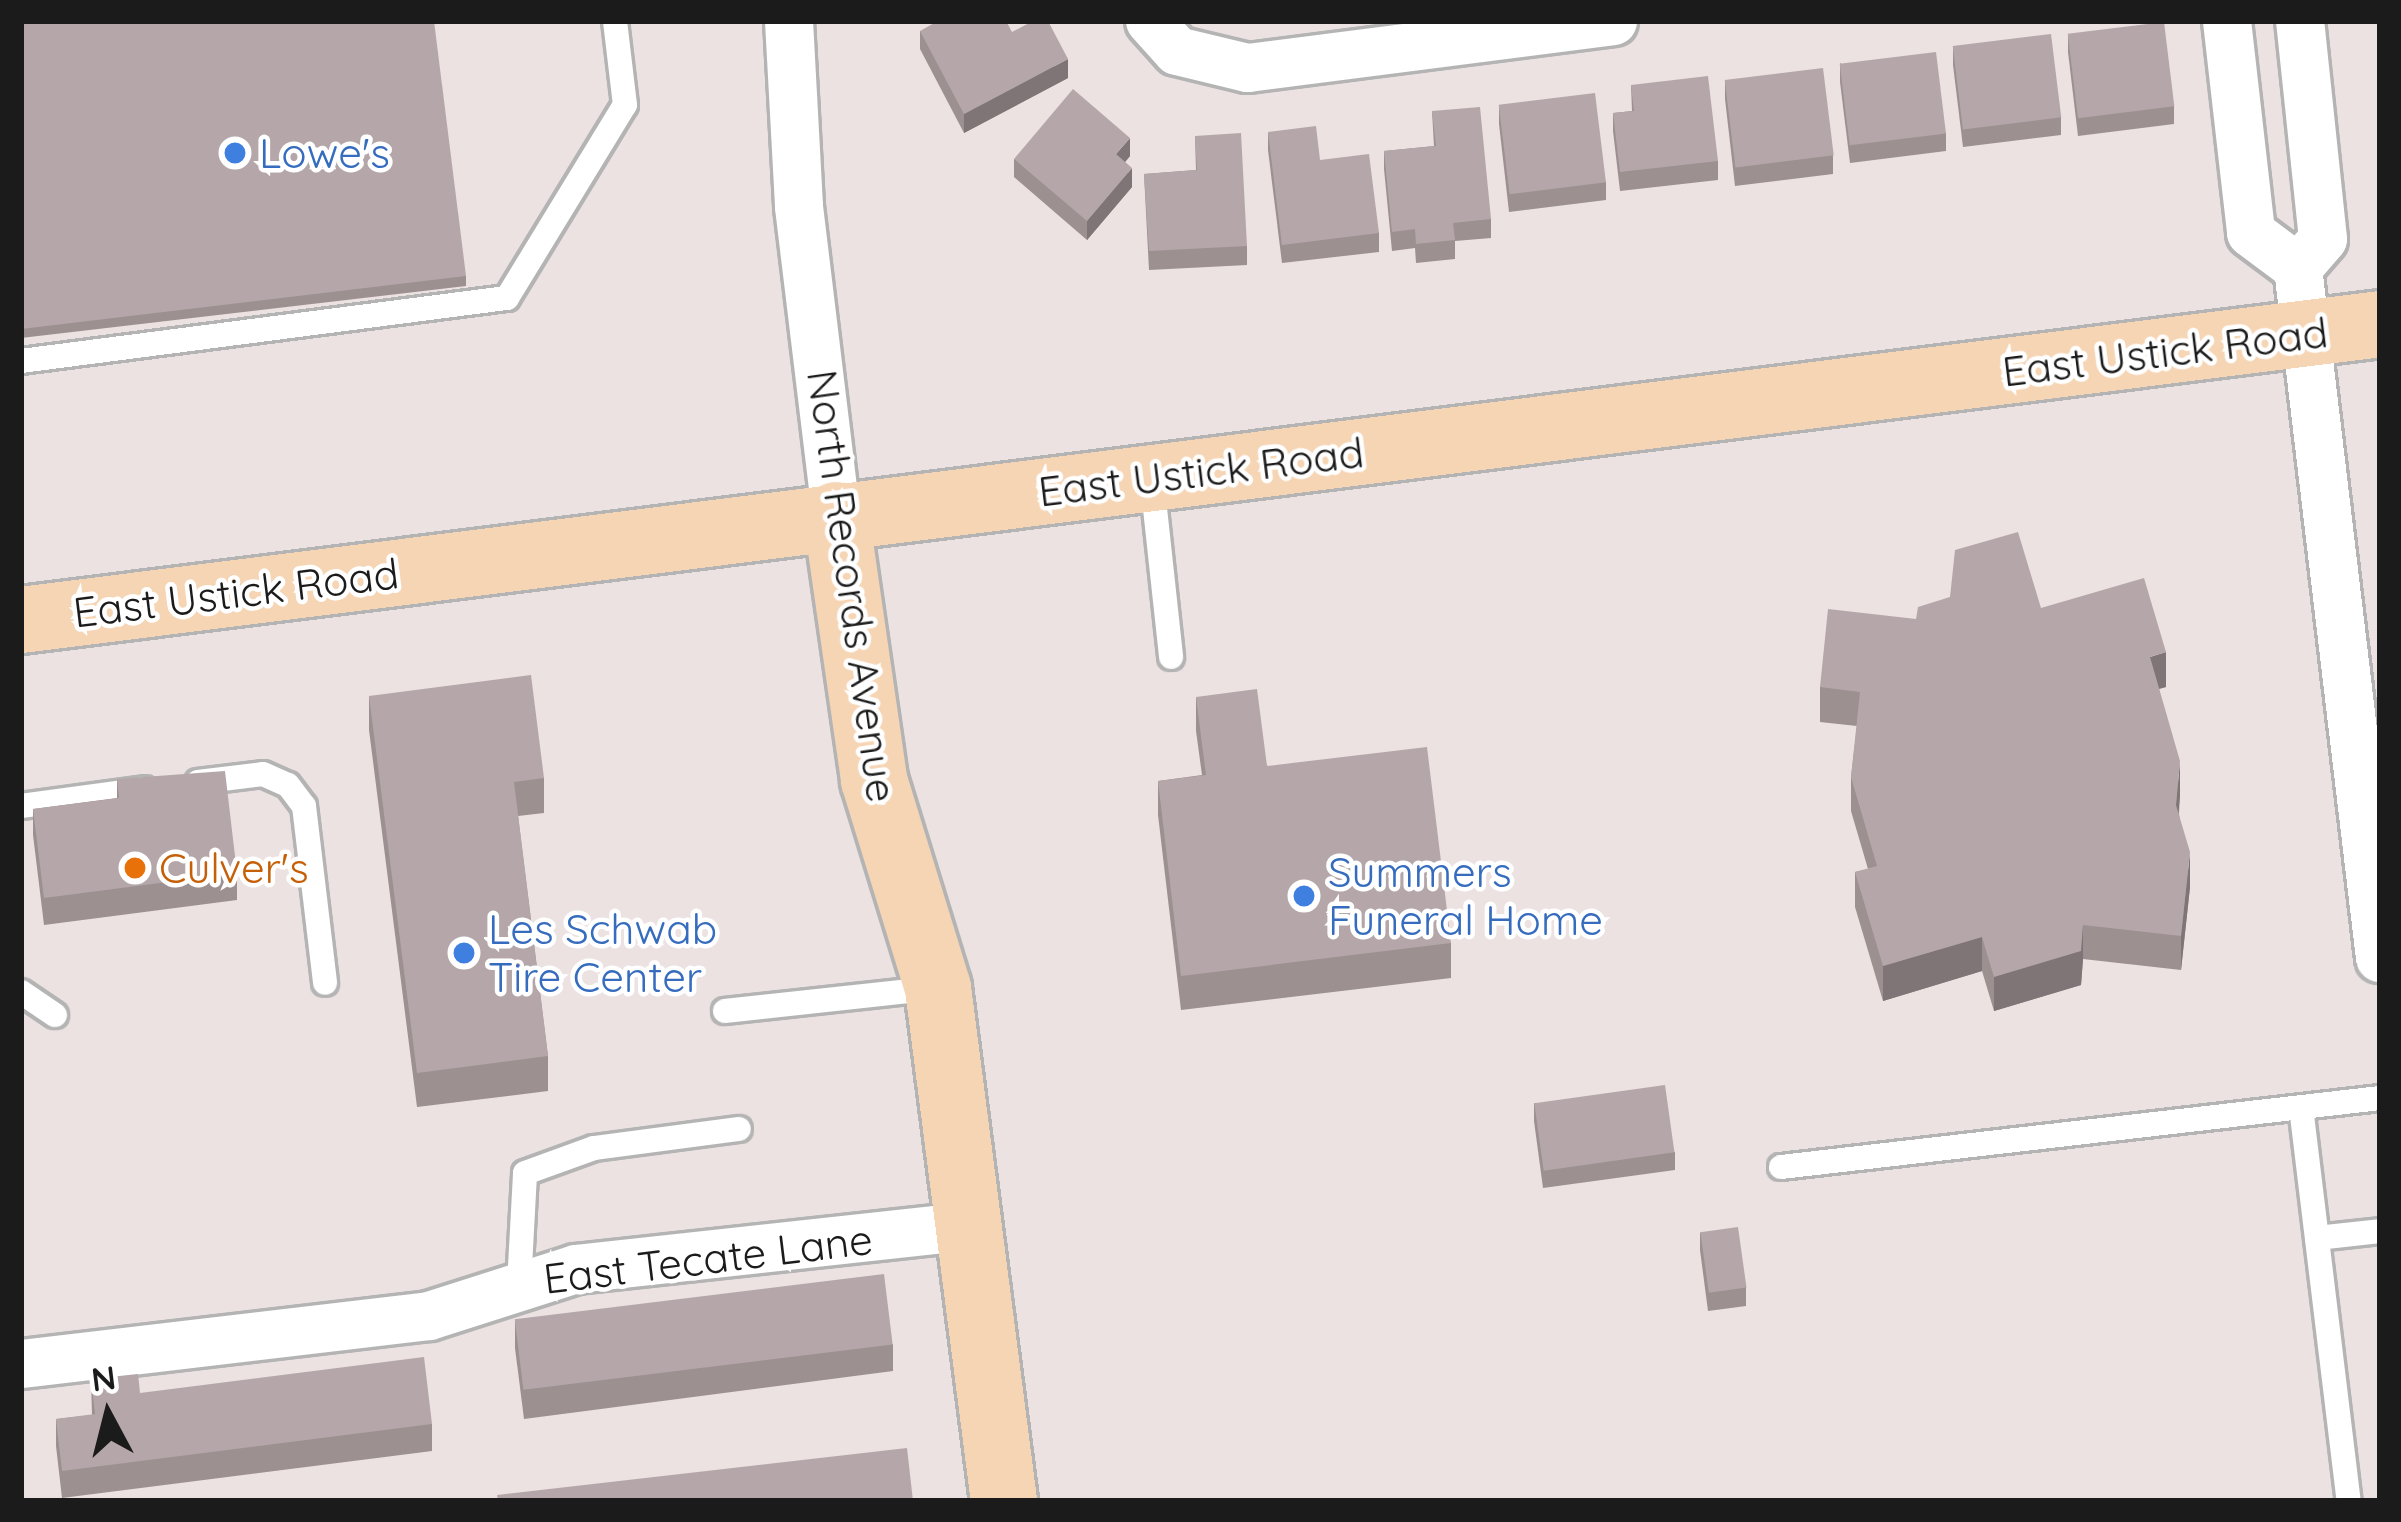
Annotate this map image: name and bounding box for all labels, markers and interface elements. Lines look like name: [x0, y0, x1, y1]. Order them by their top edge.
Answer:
place label: Lowe's: [259, 128, 390, 178]
marker: Lowe's: [222, 140, 248, 166]
street label: East Ustick Road: [1999, 307, 2331, 397]
street label: North Records Avenue: [797, 367, 907, 805]
street label: East Ustick Road: [1035, 427, 1367, 517]
street label: East Ustick Road: [70, 548, 402, 638]
place label: Culver's: [159, 843, 309, 893]
place label: Summers Funeral Home: [1328, 847, 1603, 946]
marker: Culver's: [122, 855, 148, 881]
marker: Summers Funeral Home: [1291, 883, 1317, 909]
place label: Les Schwab Tire Center: [488, 904, 717, 1002]
marker: Les Schwab Tire Center: [451, 940, 477, 966]
street label: East Tecate Lane: [541, 1214, 875, 1304]
north arrow: [48, 1354, 168, 1474]
text: N: [89, 1356, 118, 1400]

